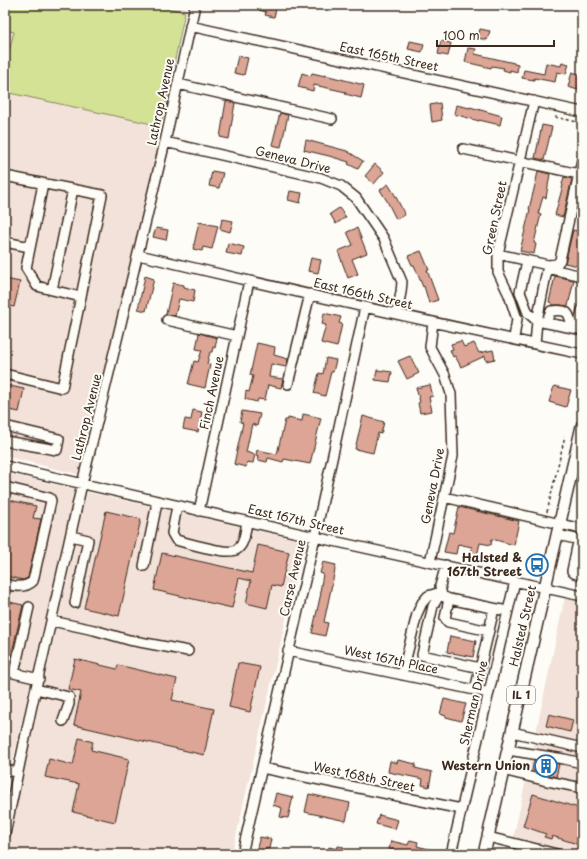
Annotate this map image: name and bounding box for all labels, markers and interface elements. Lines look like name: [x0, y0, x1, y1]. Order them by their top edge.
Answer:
scale bar: [437, 22, 554, 48]
text: 100 m: [443, 26, 480, 44]
street label: East 165th Street: [338, 37, 440, 75]
street label: Lathrop Avenue: [142, 56, 178, 147]
street label: Geneva Drive: [254, 141, 333, 177]
street label: Green Street: [477, 179, 511, 256]
street label: East 166th Street: [312, 273, 415, 313]
street label: Finch Avenue: [194, 354, 228, 431]
street label: Lathrop Avenue: [67, 371, 106, 462]
street label: Geneva Drive: [416, 446, 448, 525]
street label: East 167th Street: [246, 499, 346, 539]
street label: Carse Avenue: [274, 537, 310, 618]
place label: Halsted & 167th Street: [447, 548, 522, 580]
bus stop icon: Halsted & 167th Street: [524, 552, 550, 578]
street label: Halsted Street: [504, 583, 540, 668]
street label: West 167th Place: [342, 640, 440, 678]
street label: Sherman Drive: [454, 658, 492, 747]
road number: IL 1: [507, 686, 535, 704]
building icon: Western Union: [533, 753, 559, 779]
street label: West 168th Street: [312, 756, 417, 796]
place label: Western Union: [441, 756, 530, 774]

